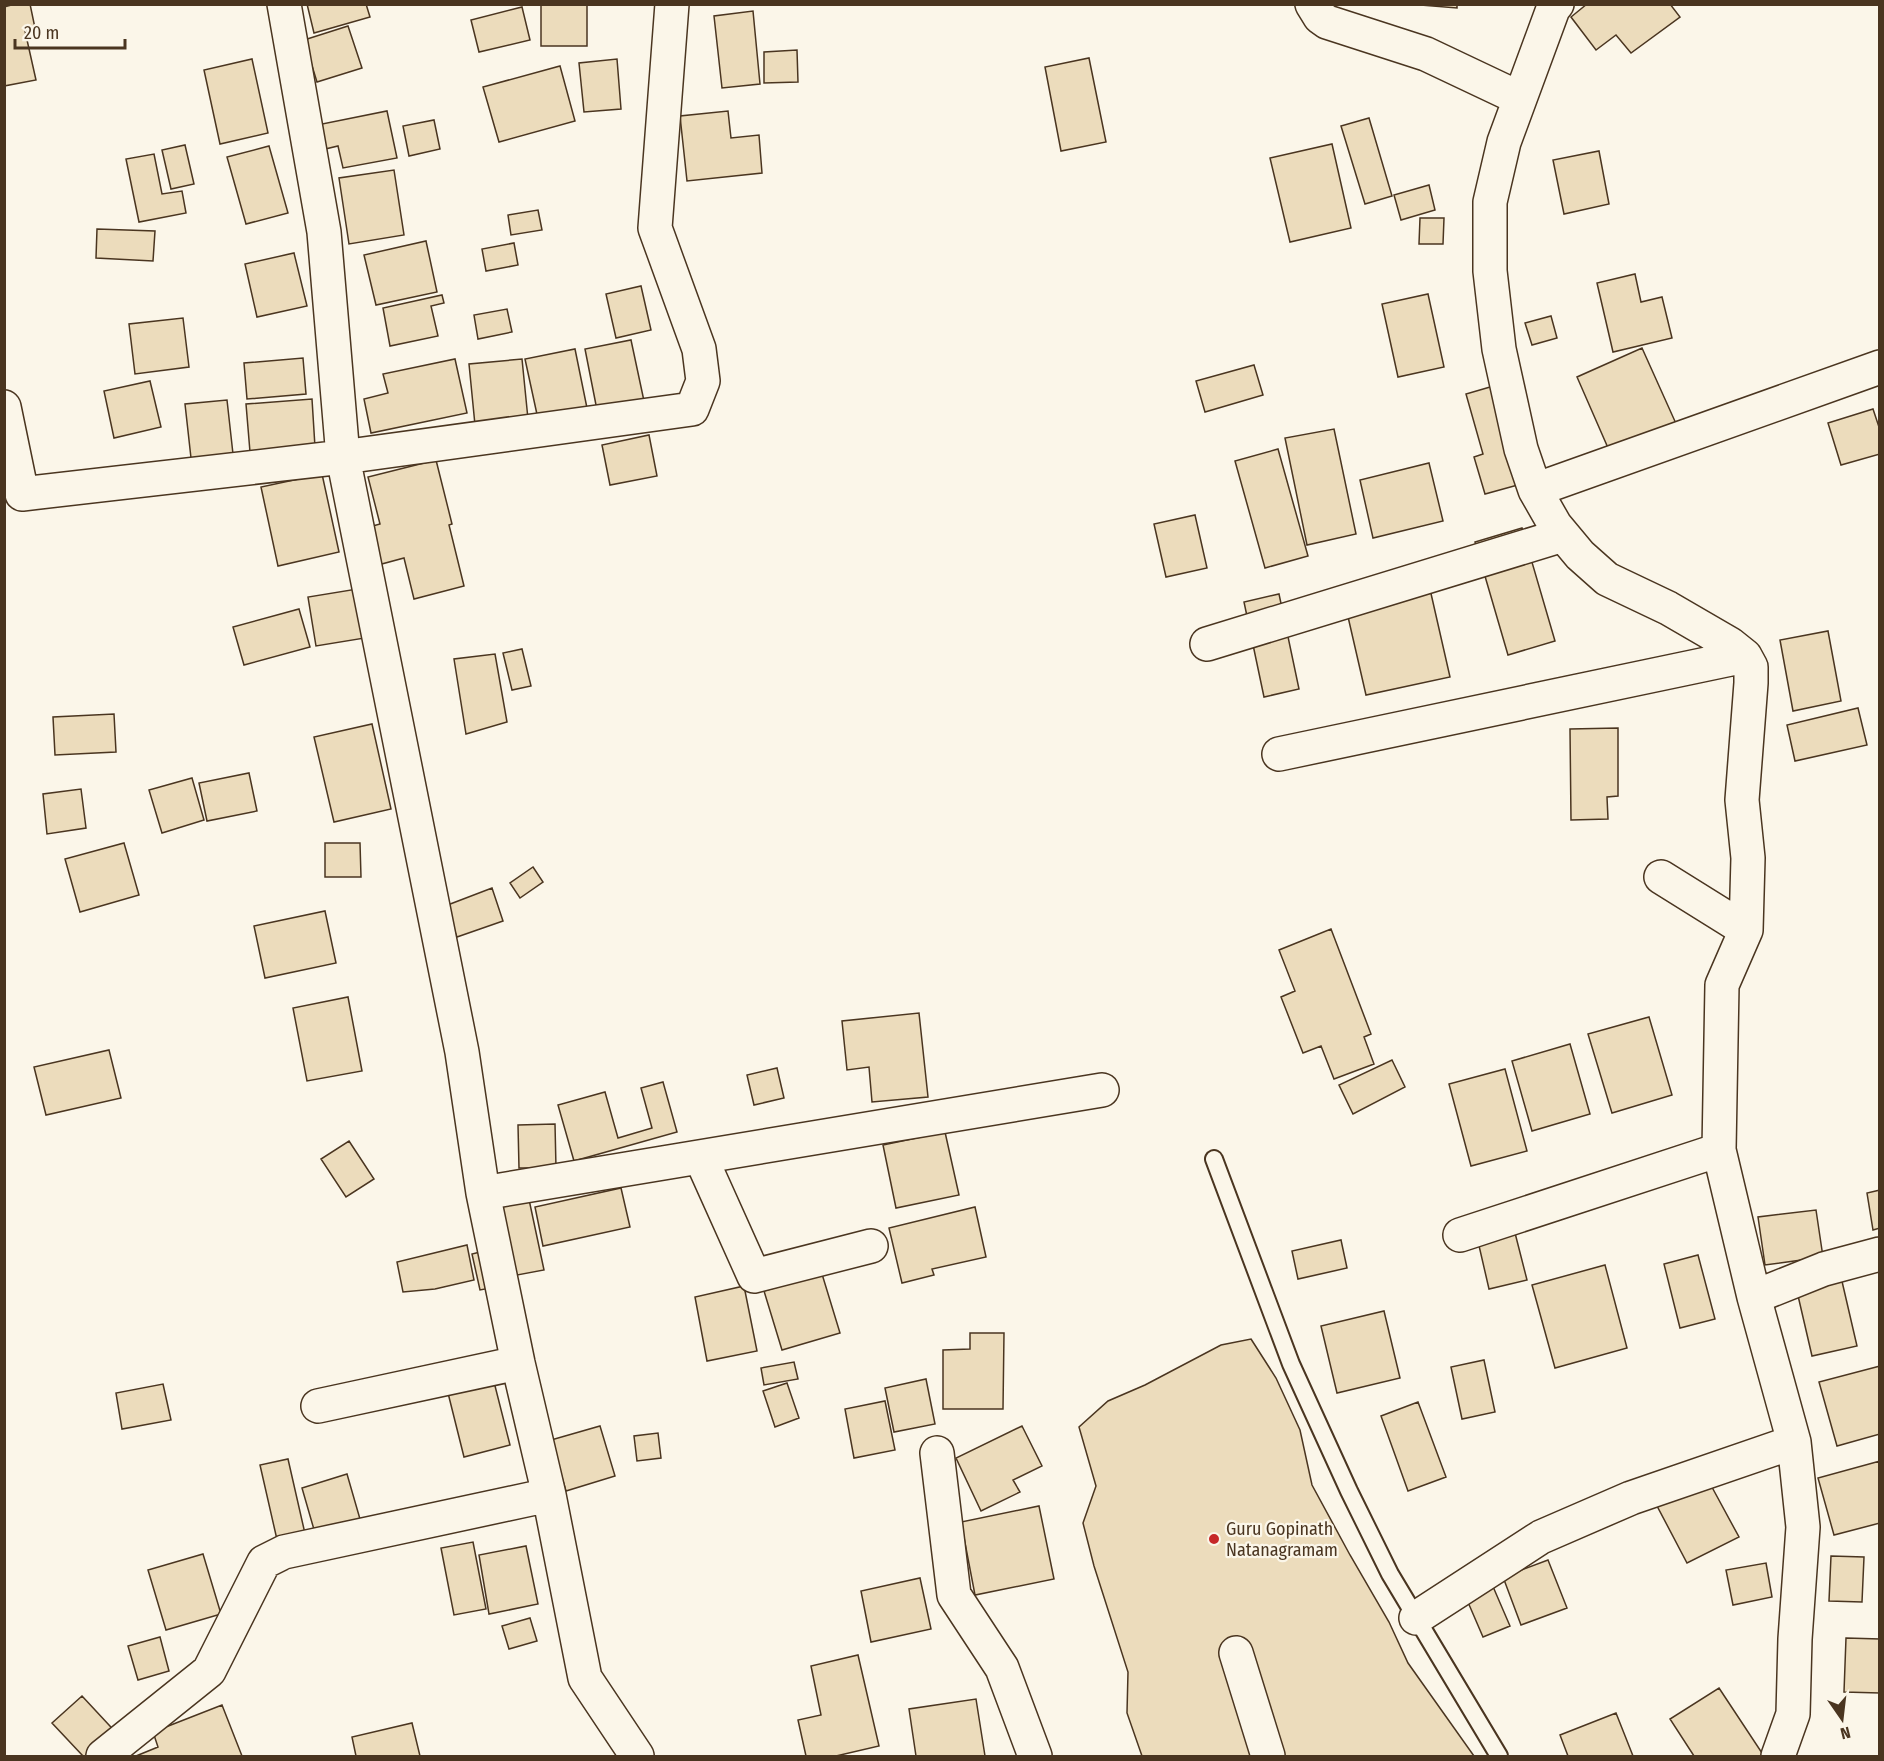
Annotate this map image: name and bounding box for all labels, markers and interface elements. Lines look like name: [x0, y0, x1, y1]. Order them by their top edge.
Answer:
scale bar: [15, 12, 124, 50]
text: 20 m: [24, 22, 59, 44]
place label: Guru Gopinath Natanagramam: [1226, 1518, 1338, 1561]
marker: Guru Gopinath Natanagramam: [1207, 1532, 1221, 1546]
north arrow: [1812, 1689, 1872, 1749]
text: N: [1839, 1723, 1852, 1743]

